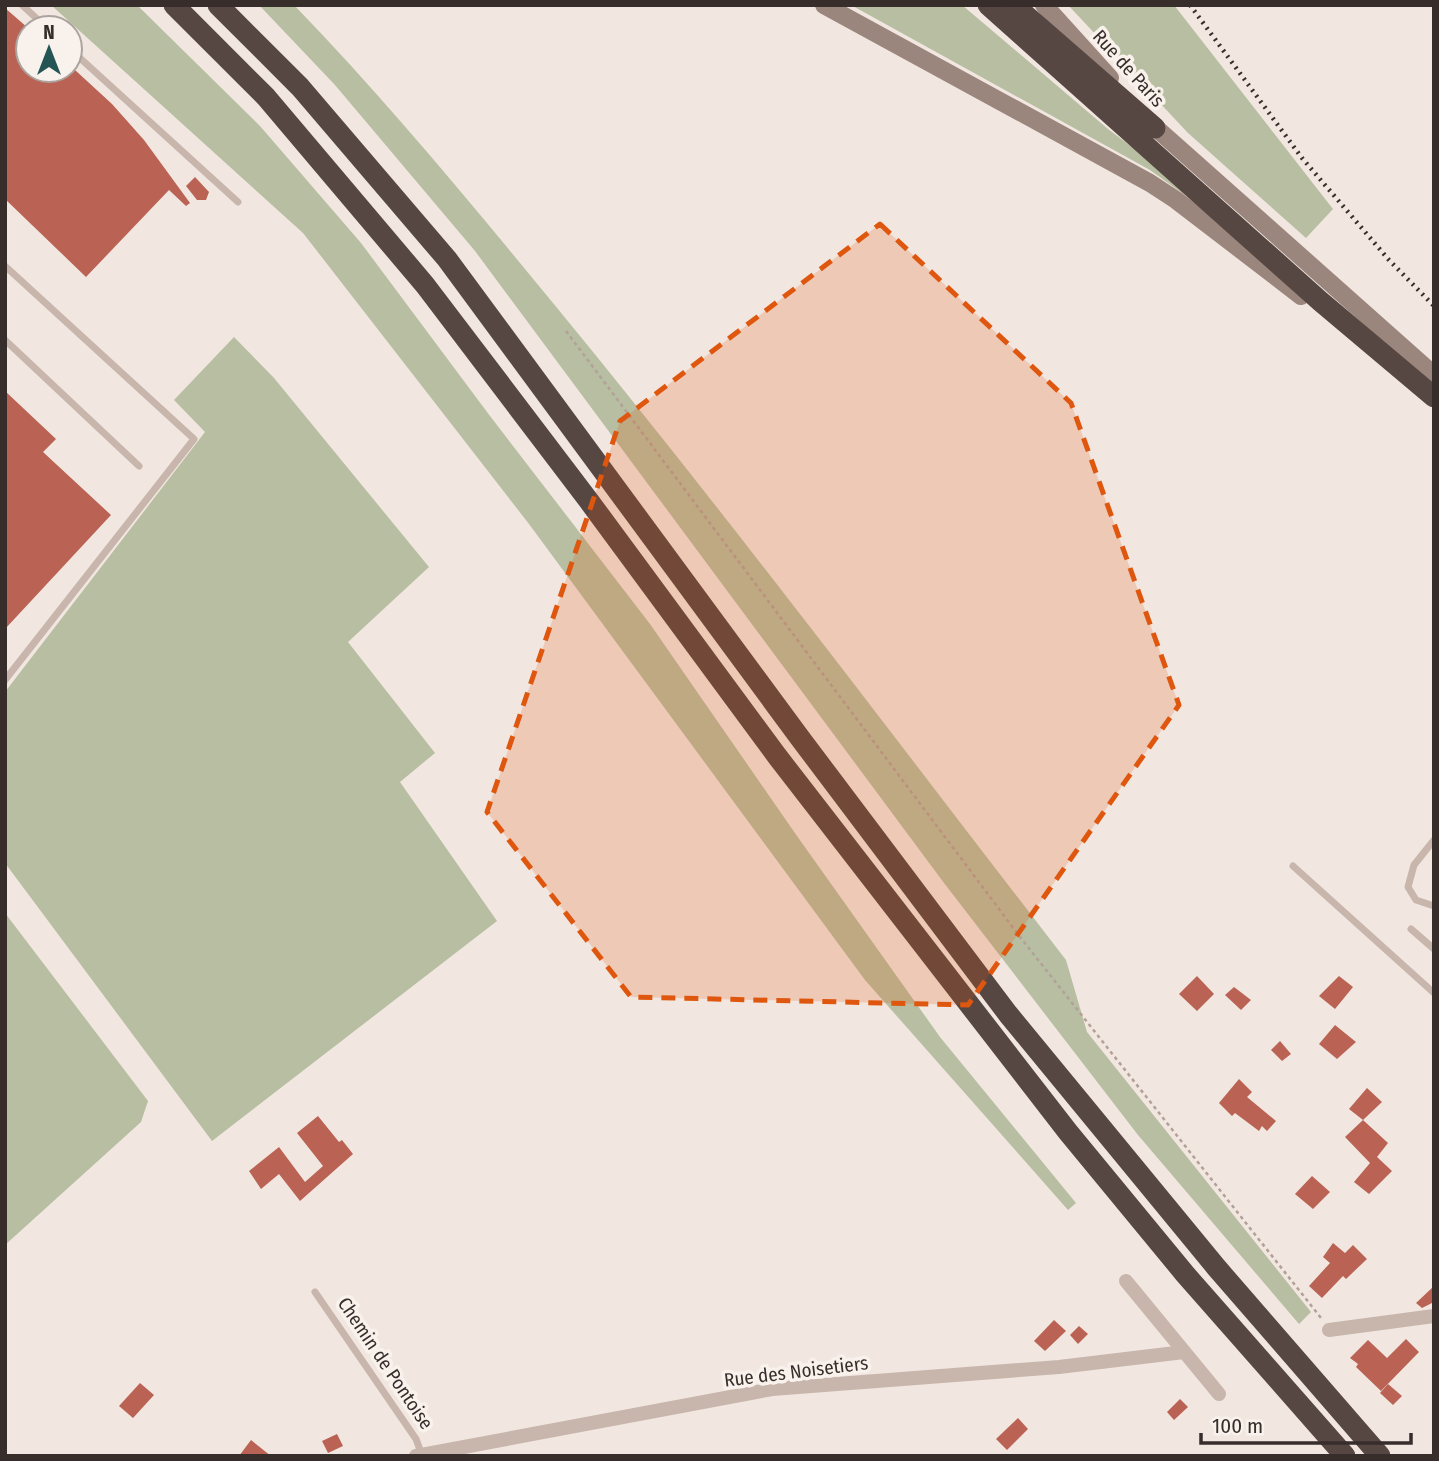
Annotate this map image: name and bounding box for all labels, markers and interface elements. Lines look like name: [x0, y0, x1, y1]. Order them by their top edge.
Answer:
north arrow: [14, 14, 84, 84]
text: N: [43, 21, 55, 44]
street label: Rue de Paris: [1088, 25, 1169, 112]
street label: Chemin de Pontoise: [333, 1293, 438, 1434]
street label: Rue des Noisetiers: [723, 1351, 869, 1392]
scale bar: [1201, 1402, 1411, 1446]
text: 100 m: [1212, 1413, 1263, 1439]

